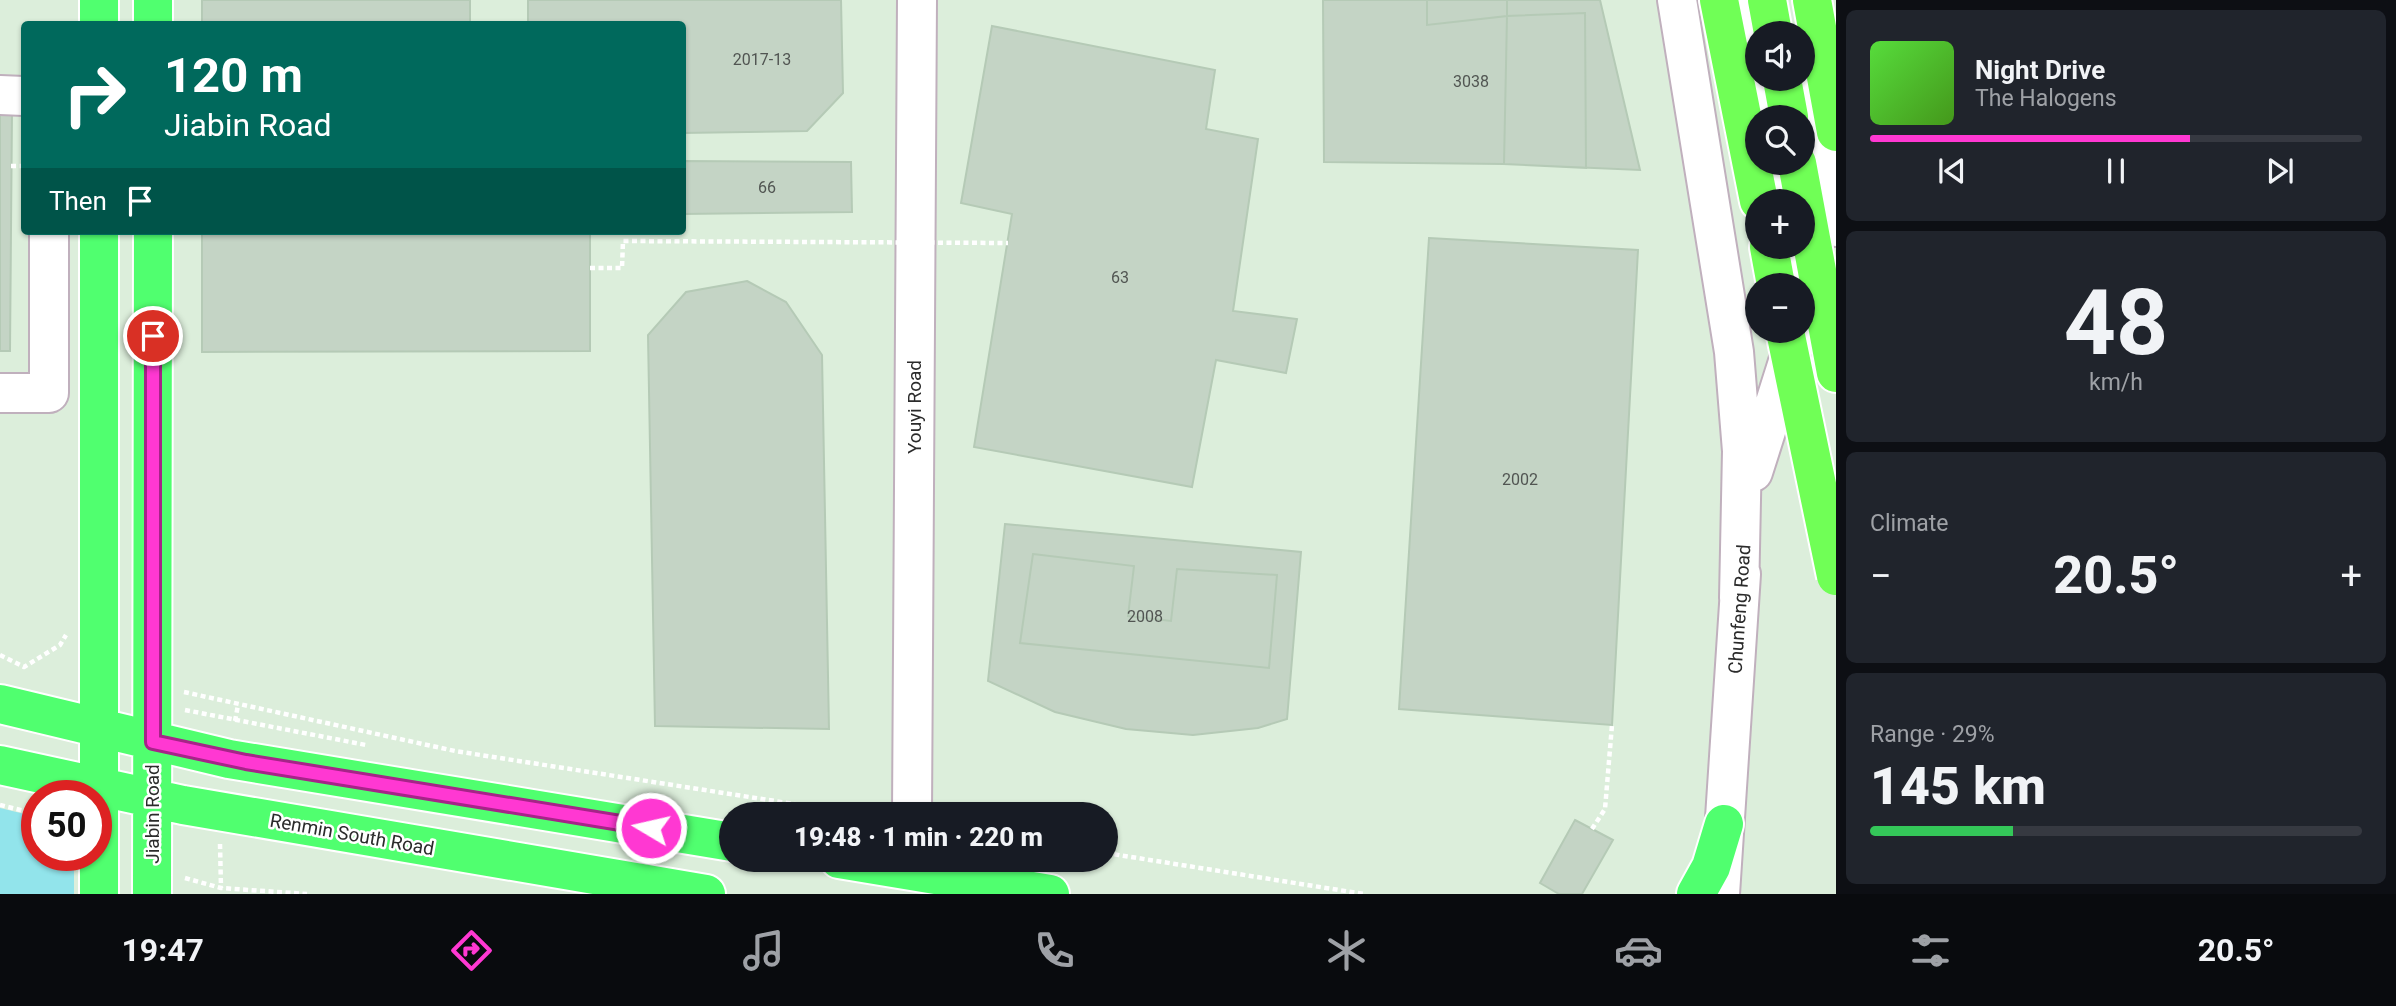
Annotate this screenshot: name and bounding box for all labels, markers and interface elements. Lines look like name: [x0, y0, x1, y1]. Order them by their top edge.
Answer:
map controls: [1745, 21, 1815, 343]
button: sound: [1745, 21, 1815, 91]
text: 120 m: [164, 47, 303, 104]
icon: right: [49, 49, 140, 140]
house number: 2017-13: [733, 50, 791, 69]
text: Night Drive: [1975, 55, 2105, 85]
house number: 3038: [1453, 72, 1489, 91]
text: The Halogens: [1975, 85, 2117, 112]
button: search: [1745, 105, 1815, 175]
text: Jiabin Road: [164, 106, 332, 144]
icon: previous: [1933, 152, 1971, 190]
icon: pause: [2097, 152, 2135, 190]
icon: next: [2261, 152, 2299, 190]
house number: 66: [758, 178, 776, 197]
icon: arrive: [121, 182, 159, 220]
text: Then: [49, 186, 107, 216]
button: +: [1745, 189, 1815, 259]
house number: 63: [1111, 268, 1129, 287]
text: 48: [2064, 270, 2168, 376]
button: −: [1745, 273, 1815, 343]
pin: [123, 306, 183, 366]
icon: arrive: [134, 317, 172, 355]
street label: Youyi Road: [903, 360, 926, 454]
text: km/h: [2089, 369, 2143, 396]
house number: 2002: [1502, 470, 1538, 489]
text: Climate: [1870, 510, 1949, 537]
street label: Chunfeng Road: [1724, 544, 1755, 675]
text: 20.5°: [2053, 545, 2179, 606]
text: −: [1870, 554, 1892, 598]
text: +: [2340, 554, 2362, 598]
house number: 2008: [1127, 607, 1163, 626]
text: Range · 29%: [1870, 721, 1995, 748]
text: 145 km: [1870, 756, 2046, 817]
street label: Jiabin Road: [141, 764, 164, 864]
speed limit sign: 50: [21, 780, 112, 871]
position arrow: [614, 791, 688, 865]
street label: Renmin South Road: [268, 809, 436, 860]
text: 19:48 · 1 min · 220 m: [794, 822, 1043, 852]
icon: directions: [447, 926, 496, 975]
icon: music: [739, 926, 788, 975]
icon: phone: [1030, 926, 1079, 975]
icon: climate: [1322, 926, 1371, 975]
icon: car: [1614, 926, 1663, 975]
icon: filters: [1906, 926, 1955, 975]
text: 19:47: [121, 931, 204, 969]
text: 20.5°: [2198, 931, 2274, 969]

